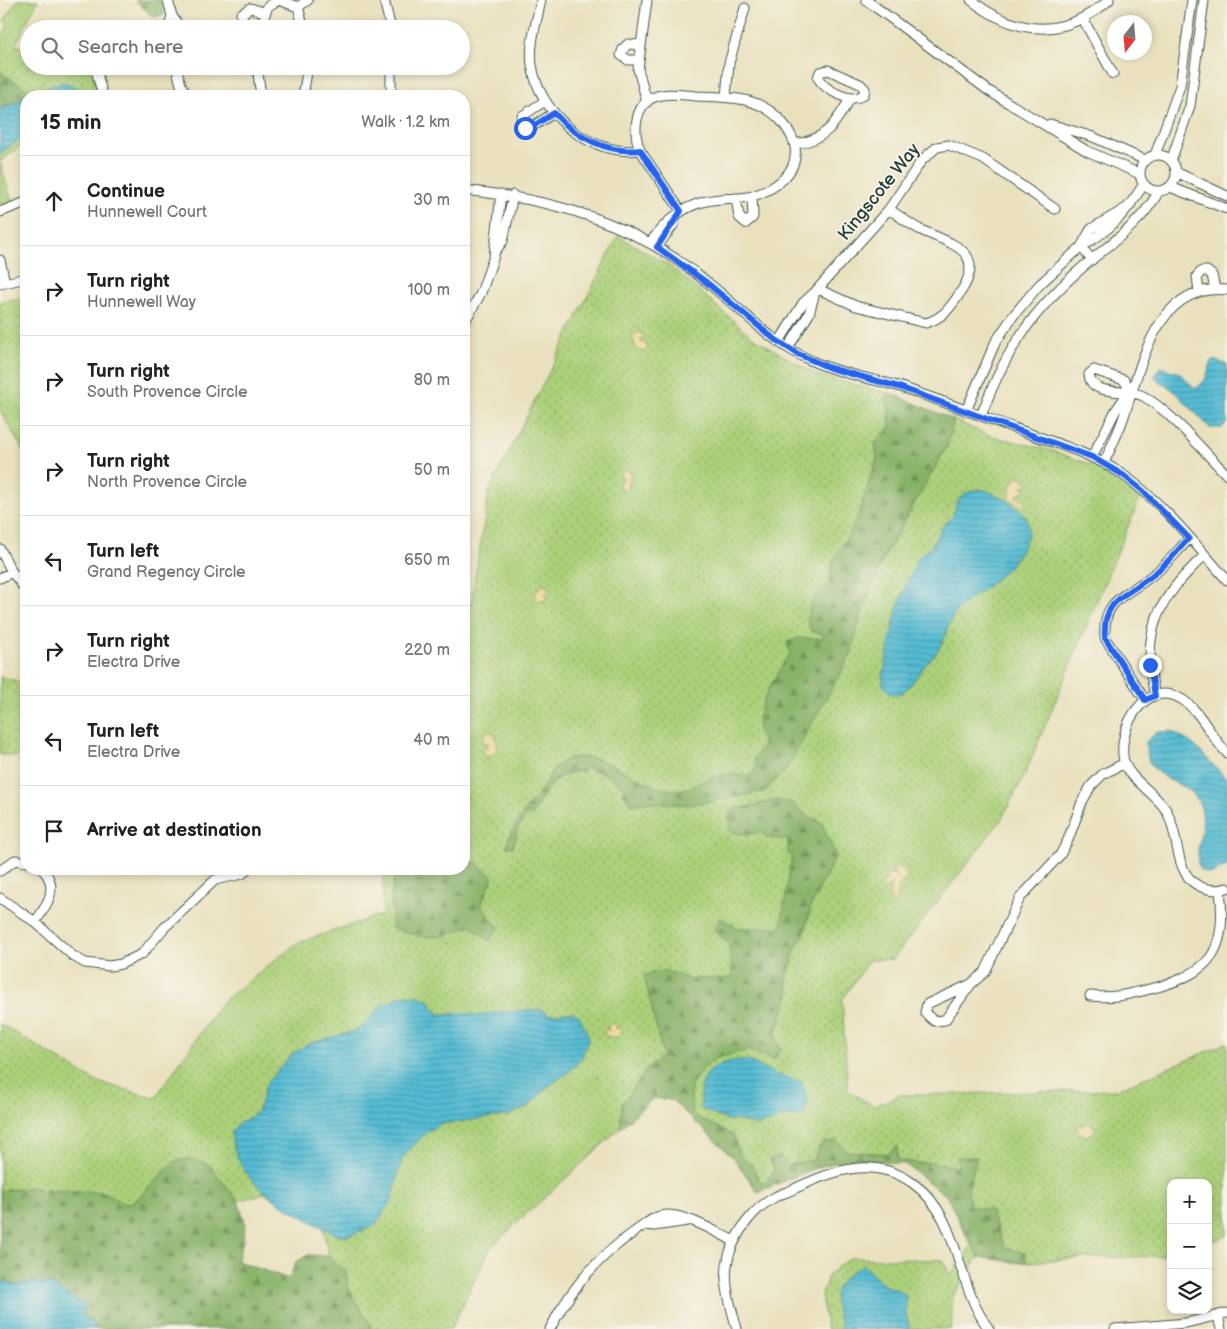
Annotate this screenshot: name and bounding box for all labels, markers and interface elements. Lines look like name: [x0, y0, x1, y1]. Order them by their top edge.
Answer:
north arrow: [1107, 15, 1152, 60]
search box: [20, 20, 470, 75]
icon: search: [38, 34, 66, 62]
text: Search here: [78, 36, 183, 59]
text: 15 min: [40, 110, 101, 135]
text: Walk · 1.2 km: [361, 113, 450, 132]
route start: [514, 117, 537, 140]
street label: Kingscote Way: [834, 139, 925, 245]
text: Continue: [87, 180, 165, 203]
icon: ahead: [40, 187, 68, 215]
text: 30 m: [413, 191, 450, 210]
text: Hunnewell Court: [87, 203, 207, 222]
text: Turn right: [87, 270, 170, 293]
icon: right: [40, 277, 68, 305]
text: 100 m: [407, 281, 450, 300]
text: Hunnewell Way: [87, 293, 196, 312]
text: Turn right: [87, 360, 170, 383]
icon: right: [40, 367, 68, 395]
text: 80 m: [414, 371, 450, 390]
text: South Provence Circle: [87, 383, 247, 402]
text: Turn right: [87, 450, 170, 473]
icon: right: [40, 457, 68, 485]
text: 50 m: [414, 461, 450, 480]
text: North Provence Circle: [87, 473, 247, 492]
text: Turn left: [87, 540, 159, 563]
icon: left: [40, 547, 68, 575]
text: 650 m: [404, 551, 450, 570]
text: Grand Regency Circle: [87, 563, 246, 582]
text: Turn right: [87, 630, 170, 653]
icon: right: [40, 637, 68, 665]
text: 220 m: [404, 641, 450, 660]
text: Electra Drive: [87, 653, 180, 672]
route end: [1139, 654, 1162, 677]
text: Turn left: [87, 720, 159, 743]
icon: left: [40, 727, 68, 755]
text: 40 m: [413, 731, 450, 750]
text: Electra Drive: [87, 743, 180, 762]
icon: arrive: [40, 817, 68, 845]
text: Arrive at destination: [87, 819, 262, 842]
map controls: [1167, 1179, 1212, 1314]
button: +: [1167, 1179, 1212, 1224]
button: −: [1167, 1224, 1212, 1269]
button: layers: [1167, 1269, 1212, 1314]

